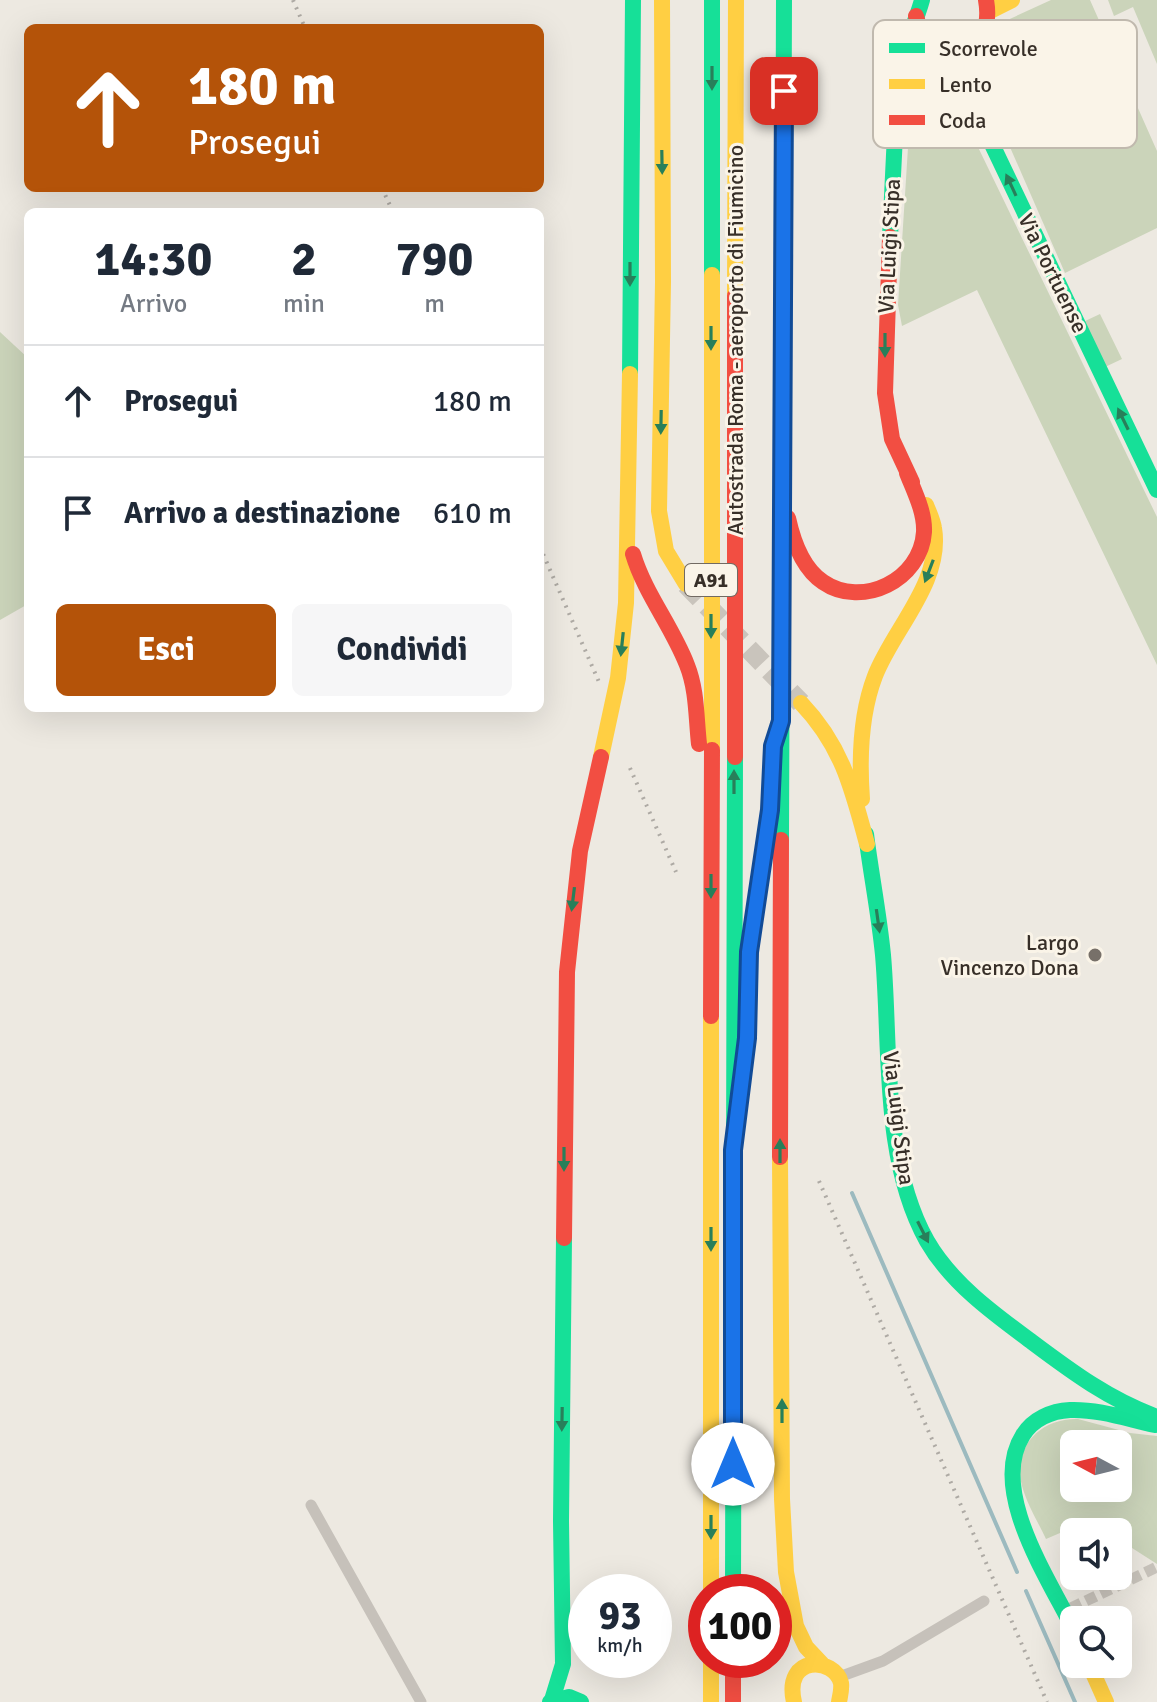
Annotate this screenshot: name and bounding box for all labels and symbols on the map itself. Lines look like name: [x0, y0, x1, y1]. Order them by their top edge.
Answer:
legend: [873, 20, 1137, 148]
text: Scorrevole: [939, 35, 1038, 62]
pin: [750, 57, 818, 125]
one-way arrow: [706, 66, 718, 91]
text: Lento: [939, 71, 992, 98]
text: Coda: [939, 107, 986, 134]
street label: Autostrada Roma - aeroporto di Fiumicino: [722, 145, 749, 535]
one-way arrow: [656, 150, 668, 175]
one-way arrow: [1004, 173, 1018, 196]
street label: Via Luigi Stipa: [872, 178, 906, 314]
street label: Via Portuense: [1012, 209, 1094, 337]
one-way arrow: [624, 262, 636, 287]
one-way arrow: [705, 326, 717, 351]
one-way arrow: [879, 333, 891, 358]
one-way arrow: [1116, 408, 1130, 431]
one-way arrow: [654, 410, 667, 435]
one-way arrow: [922, 559, 935, 583]
road number: A91: [685, 564, 737, 596]
one-way arrow: [705, 614, 717, 639]
one-way arrow: [616, 632, 629, 657]
one-way arrow: [728, 769, 740, 794]
one-way arrow: [705, 874, 717, 899]
one-way arrow: [566, 887, 579, 912]
one-way arrow: [872, 909, 885, 934]
place label: Largo Vincenzo Dona: [941, 929, 1079, 981]
marker: Largo Vincenzo Dona: [1086, 946, 1104, 964]
street label: Via Luigi Stipa: [877, 1050, 921, 1186]
one-way arrow: [774, 1138, 787, 1163]
one-way arrow: [558, 1147, 570, 1172]
one-way arrow: [916, 1221, 929, 1244]
one-way arrow: [705, 1227, 717, 1252]
one-way arrow: [776, 1398, 788, 1423]
one-way arrow: [556, 1407, 568, 1432]
position arrow: [691, 1422, 775, 1506]
north arrow: [1060, 1430, 1132, 1502]
one-way arrow: [705, 1515, 717, 1540]
speed limit sign: 100: [688, 1574, 792, 1678]

